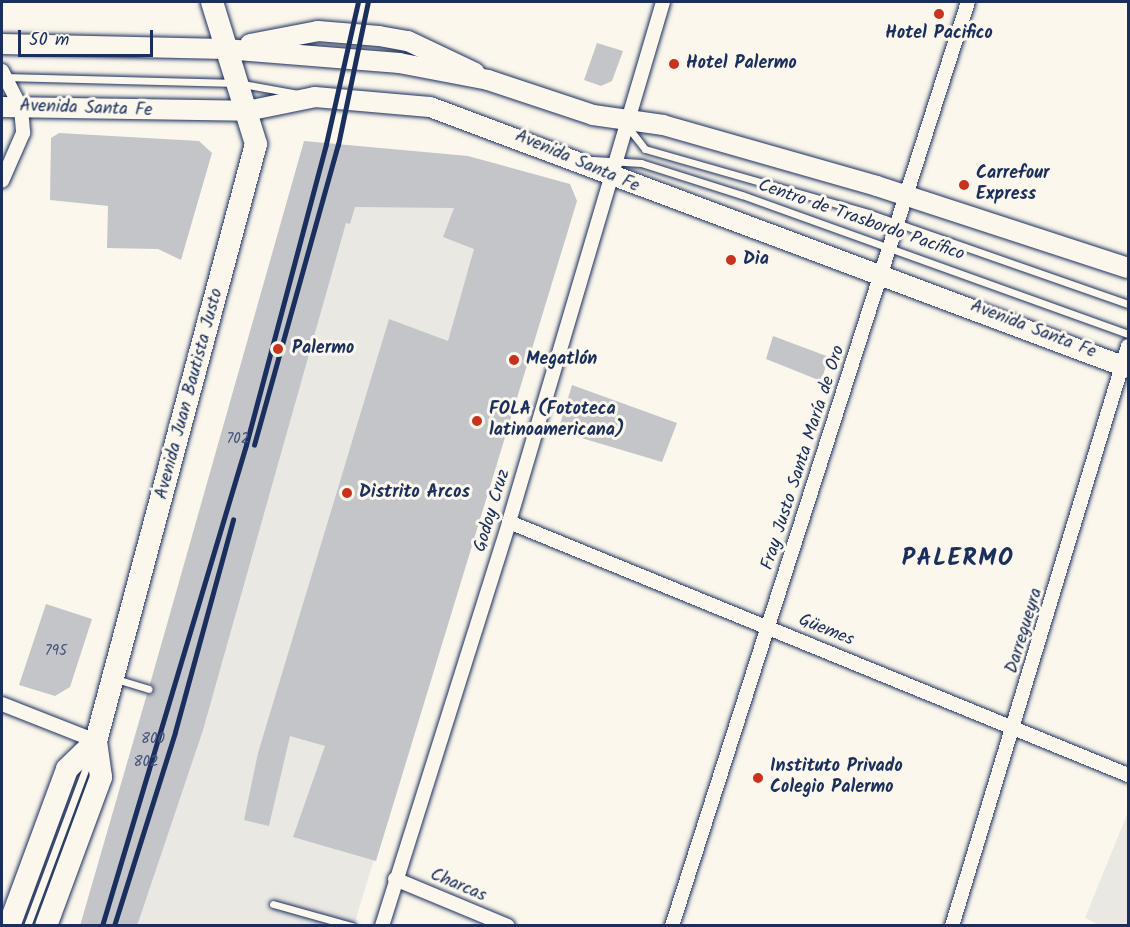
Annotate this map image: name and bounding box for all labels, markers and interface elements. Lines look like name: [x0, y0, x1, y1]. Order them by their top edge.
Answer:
marker: Hotel Pacifico: [932, 7, 946, 21]
scale bar: [21, 18, 156, 56]
place label: Hotel Pacifico: [885, 23, 993, 45]
text: 50 m: [29, 26, 69, 55]
place label: Hotel Palermo: [686, 53, 797, 75]
marker: Hotel Palermo: [667, 57, 681, 71]
street label: Avenida Santa Fe: [19, 96, 153, 122]
street label: Avenida Santa Fe: [512, 126, 642, 198]
place label: Carrefour Express: [976, 164, 1049, 207]
street label: Centro de Trasbordo Pacífico: [755, 175, 967, 267]
marker: Carrefour Express: [957, 178, 971, 192]
place label: Dia: [743, 249, 769, 271]
marker: Dia: [724, 253, 738, 267]
street label: Avenida Juan Bautista Justo: [151, 286, 229, 502]
street label: Avenida Santa Fe: [967, 296, 1099, 364]
place label: Palermo: [292, 338, 354, 360]
marker: Palermo: [269, 340, 287, 358]
street label: Fray Justo Santa María de Oro: [757, 343, 851, 573]
place label: Megatlón: [526, 349, 597, 371]
marker: Megatlón: [507, 353, 521, 367]
place label: FOLA (Fototeca latinoamericana): [489, 400, 625, 442]
marker: FOLA (Fototeca latinoamericana): [470, 414, 484, 428]
house number: 702: [226, 431, 250, 449]
street label: Godoy Cruz: [470, 467, 516, 555]
place label: Distrito Arcos: [359, 482, 470, 504]
marker: Distrito Arcos: [340, 486, 354, 500]
district label: PALERMO: [902, 545, 1014, 573]
street label: Darregueyra: [1002, 586, 1048, 676]
street label: Güemes: [795, 610, 857, 652]
house number: 795: [45, 643, 67, 661]
house number: 800: [141, 731, 165, 749]
house number: 802: [133, 754, 159, 772]
place label: Instituto Privado Colegio Palermo: [770, 757, 903, 800]
marker: Instituto Privado Colegio Palermo: [751, 771, 765, 785]
street label: Charcas: [427, 865, 489, 907]

